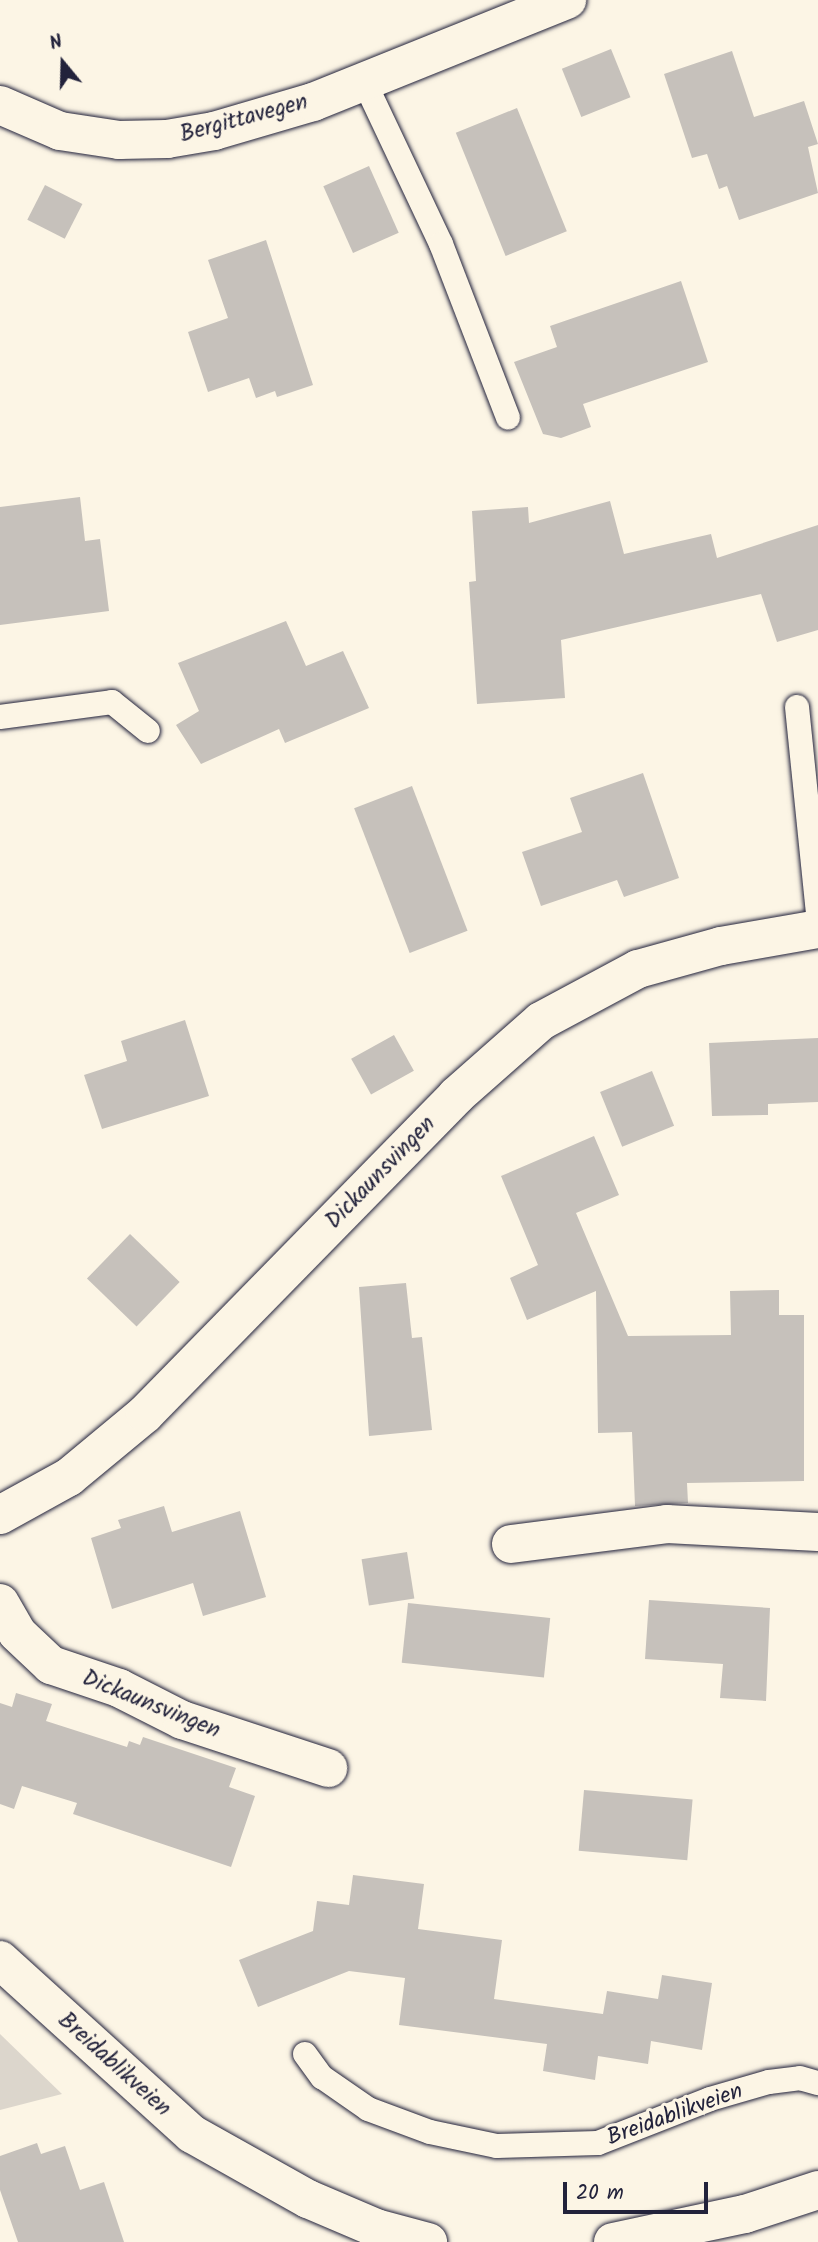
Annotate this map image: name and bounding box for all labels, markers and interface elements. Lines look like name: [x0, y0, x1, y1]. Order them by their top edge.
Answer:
text: N: [46, 27, 67, 59]
north arrow: [28, 28, 98, 98]
street label: Bergittavegen: [177, 89, 311, 149]
street label: Dickaunsvingen: [320, 1111, 442, 1235]
street label: Dickaunsvingen: [78, 1665, 224, 1745]
street label: Breidablikveien: [52, 2007, 176, 2123]
street label: Breidablikveien: [603, 2078, 747, 2152]
scale bar: [566, 2168, 711, 2212]
text: 20 m: [576, 2177, 624, 2210]

